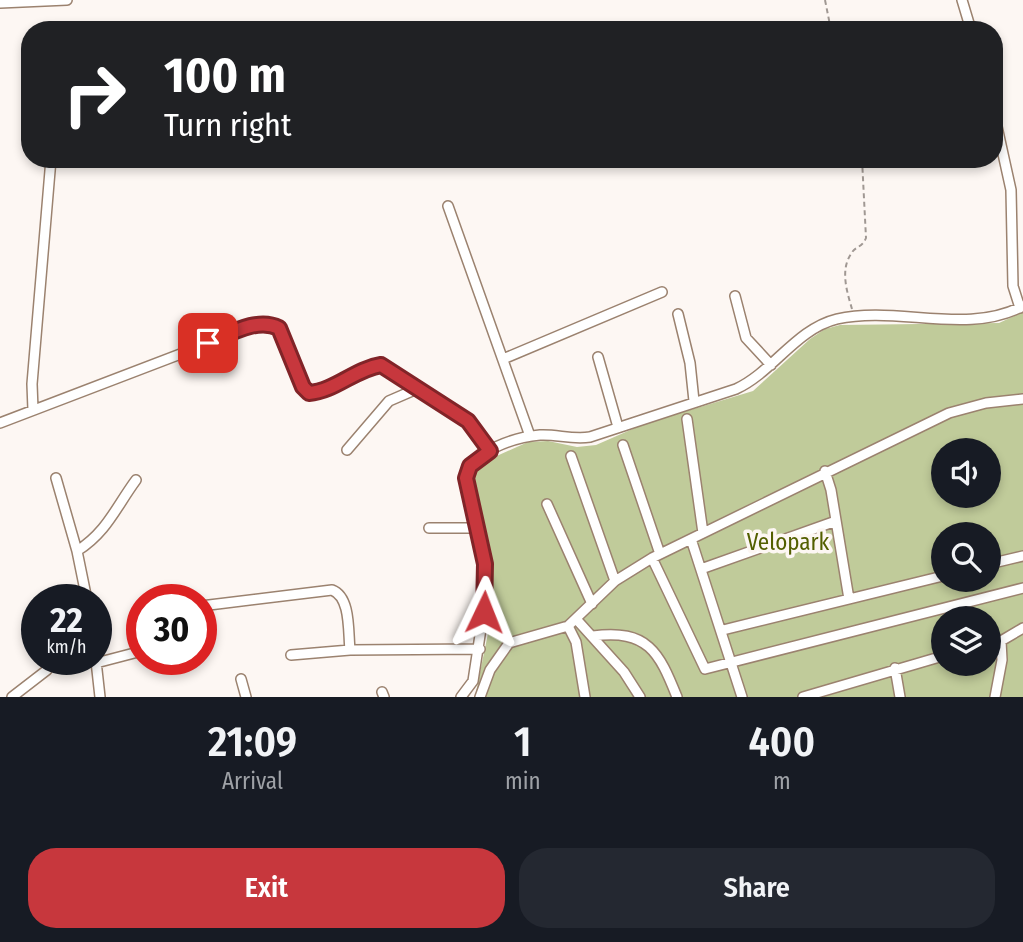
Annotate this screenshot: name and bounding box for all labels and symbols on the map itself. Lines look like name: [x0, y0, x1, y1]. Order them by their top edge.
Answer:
pin: [178, 313, 238, 373]
park label: Velopark: [747, 528, 830, 556]
position arrow: [447, 575, 521, 649]
speed limit sign: 30: [126, 584, 217, 675]

